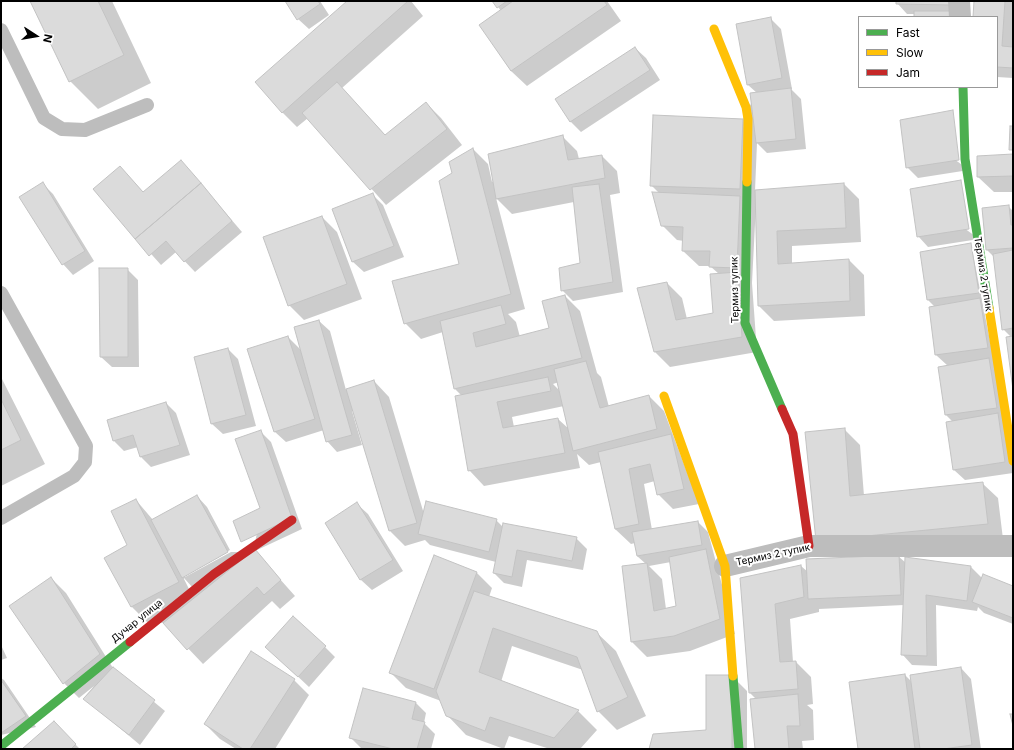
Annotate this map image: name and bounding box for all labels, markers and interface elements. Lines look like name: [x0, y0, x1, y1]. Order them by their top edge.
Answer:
north arrow: [16, 16, 56, 56]
legend: [858, 16, 998, 88]
text: Fast: [896, 25, 920, 40]
text: N: [40, 33, 55, 44]
text: Slow: [896, 45, 923, 60]
text: Jam: [896, 65, 920, 80]
street label: Термиз 2 тупик: [971, 236, 995, 312]
street label: Термиз тупик: [728, 257, 742, 323]
street label: Термиз 2 тупик: [735, 541, 811, 569]
street label: Дучар улица: [109, 597, 165, 645]

